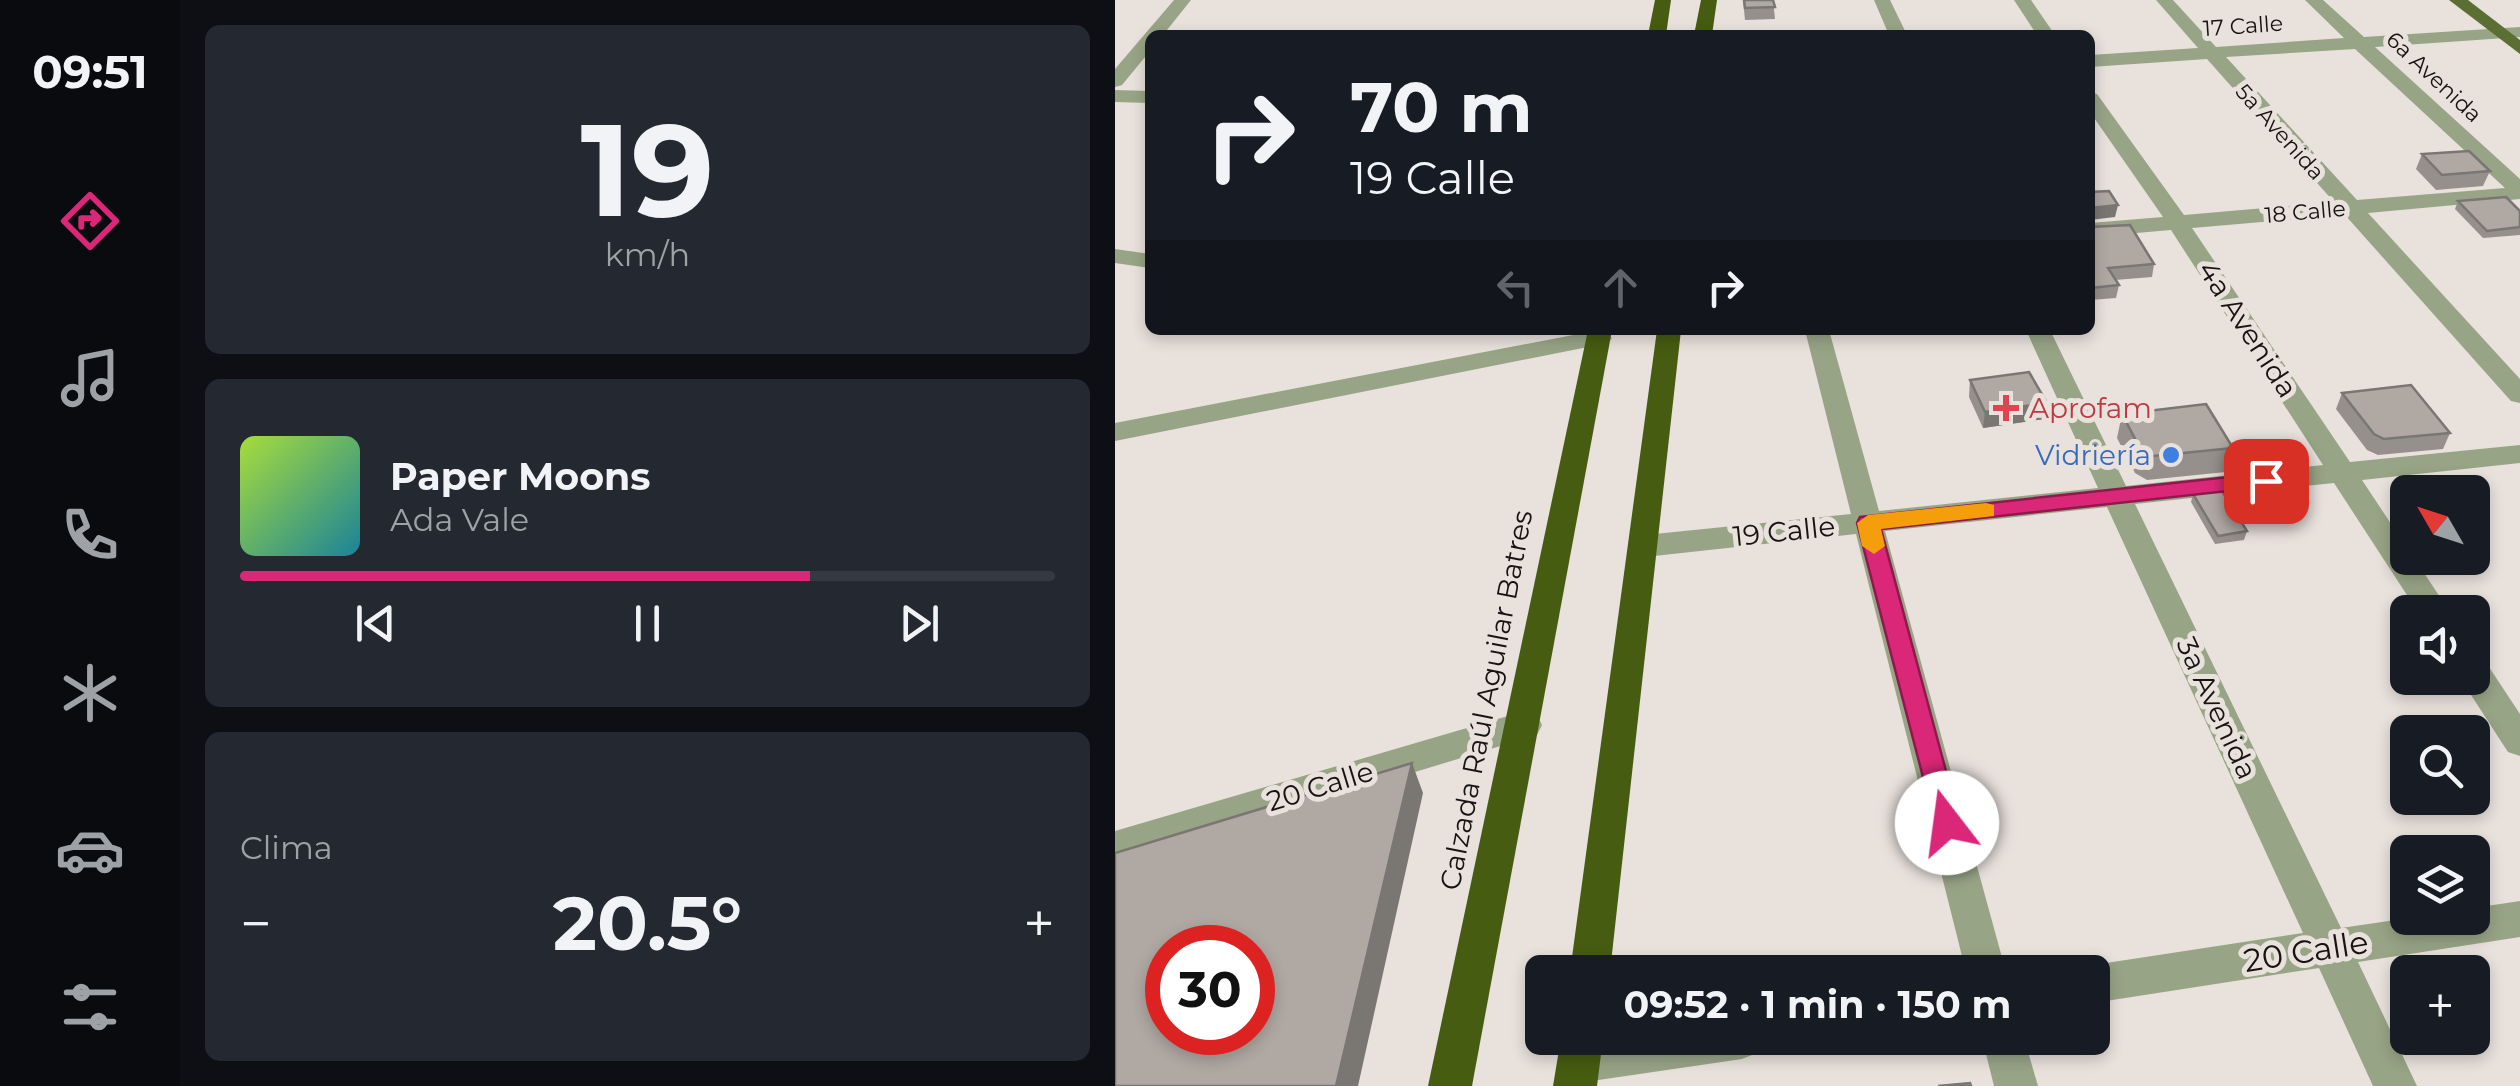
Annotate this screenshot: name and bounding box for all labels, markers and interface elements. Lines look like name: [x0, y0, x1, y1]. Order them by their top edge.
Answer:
street label: 17 Calle: [2202, 10, 2284, 42]
street label: 6a Avenida: [2381, 26, 2487, 128]
text: 09:51: [32, 44, 148, 99]
text: 70 m: [1350, 64, 1533, 150]
icon: right: [1185, 70, 1315, 200]
street label: 5a Avenida: [2230, 78, 2330, 186]
text: 19: [581, 90, 714, 249]
text: 19 Calle: [1350, 150, 1515, 205]
icon: directions: [55, 186, 125, 256]
street label: 18 Calle: [2263, 195, 2347, 229]
text: km/h: [605, 235, 690, 274]
street label: 4a Avenida: [2191, 254, 2305, 404]
icon: left: [1488, 260, 1543, 315]
icon: ahead: [1593, 260, 1648, 315]
icon: right: [1698, 260, 1753, 315]
icon: music: [55, 343, 125, 413]
place label: Aprofam: [2029, 391, 2152, 425]
marker: Aprofam: [1993, 395, 2019, 421]
place label: Vidriería: [2035, 438, 2151, 472]
pin: [2224, 439, 2309, 524]
marker: Vidriería: [2160, 444, 2182, 466]
text: Paper Moons: [390, 453, 651, 500]
icon: arrive: [2239, 454, 2294, 509]
north arrow: [2390, 475, 2490, 575]
map controls: [2390, 475, 2490, 1055]
icon: phone: [55, 500, 125, 570]
text: Ada Vale: [390, 500, 529, 539]
street label: Calzada Raúl Aguilar Batres: [1432, 507, 1540, 893]
street label: 19 Calle: [1731, 509, 1837, 553]
button: sound: [2390, 595, 2490, 695]
icon: previous: [348, 596, 403, 651]
icon: pause: [620, 596, 675, 651]
icon: next: [892, 596, 947, 651]
street label: 3a Avenida: [2169, 632, 2265, 784]
icon: climate: [55, 658, 125, 728]
button: search: [2390, 715, 2490, 815]
street label: 20 Calle: [1263, 754, 1377, 818]
position arrow: [1895, 771, 1999, 875]
icon: car: [55, 815, 125, 885]
text: Clima: [240, 828, 333, 867]
button: layers: [2390, 835, 2490, 935]
text: 20.5°: [553, 877, 742, 969]
text: −: [240, 890, 272, 957]
text: +: [1023, 890, 1055, 957]
street label: 20 Calle: [2241, 922, 2371, 980]
speed limit sign: 30: [1145, 925, 1275, 1055]
button: +: [2390, 955, 2490, 1055]
icon: filters: [55, 972, 125, 1042]
text: 09:52 · 1 min · 150 m: [1624, 981, 2011, 1028]

